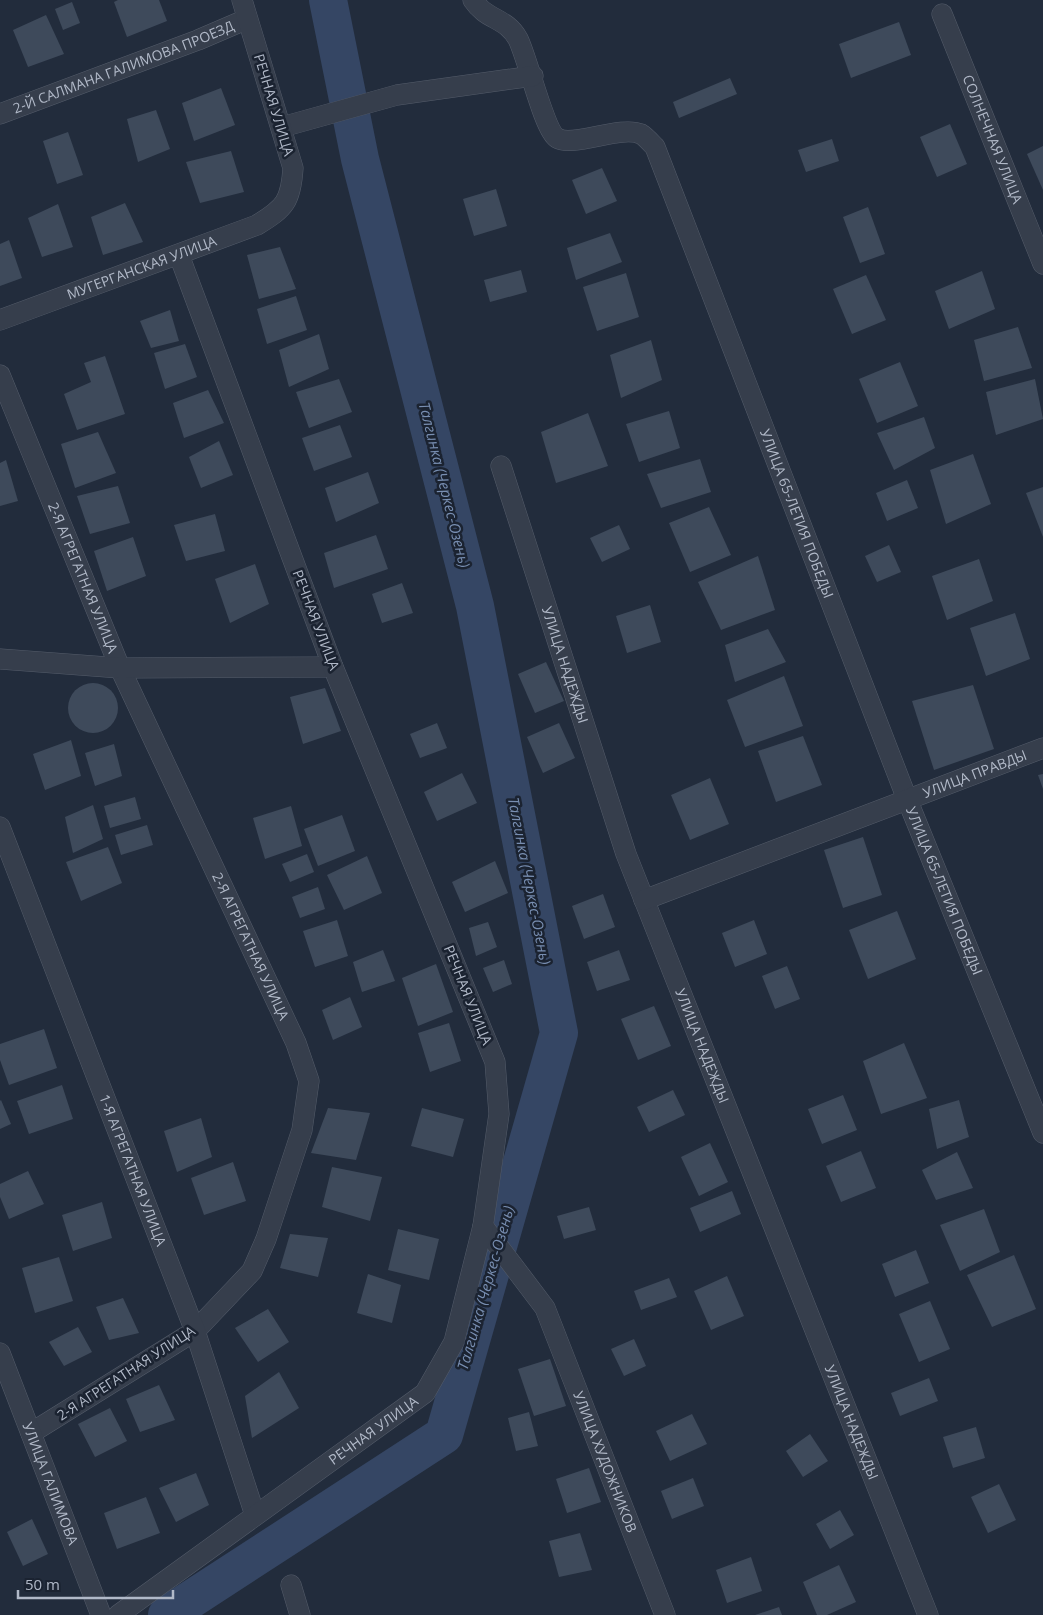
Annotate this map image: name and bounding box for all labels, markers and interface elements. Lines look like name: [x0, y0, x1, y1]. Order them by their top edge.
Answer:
street label: 2-Й САЛМАНА ГАЛИМОВА ПРОЕЗД: [10, 16, 237, 117]
street label: РЕЧНАЯ УЛИЦА: [250, 51, 299, 158]
street label: СОЛНЕЧНАЯ УЛИЦА: [958, 72, 1028, 206]
street label: МУГЕРГАНСКАЯ УЛИЦА: [64, 231, 219, 304]
water label: Талгинка (Черкес-Озень): [415, 400, 475, 570]
street label: УЛИЦА 65-ЛЕТИЯ ПОБЕДЫ: [756, 426, 838, 601]
street label: 2-Я АГРЕГАТНАЯ УЛИЦА: [44, 499, 123, 656]
street label: РЕЧНАЯ УЛИЦА: [289, 567, 344, 673]
street label: УЛИЦА НАДЕЖДЫ: [538, 604, 593, 726]
street label: УЛИЦА ПРАВДЫ: [920, 745, 1029, 802]
water label: Талгинка (Черкес-Озень): [504, 795, 556, 966]
street label: УЛИЦА 65-ЛЕТИЯ ПОБЕДЫ: [902, 804, 988, 978]
street label: 2-Я АГРЕГАТНАЯ УЛИЦА: [208, 869, 294, 1023]
street label: РЕЧНАЯ УЛИЦА: [440, 942, 497, 1048]
street label: УЛИЦА НАДЕЖДЫ: [671, 986, 734, 1106]
street label: 1-Я АГРЕГАТНАЯ УЛИЦА: [95, 1091, 171, 1249]
water label: Талгинка (Черкес-Озень): [452, 1203, 518, 1372]
street label: 2-Я АГРЕГАТНАЯ УЛИЦА: [53, 1321, 199, 1424]
street label: УЛИЦА НАДЕЖДЫ: [821, 1362, 883, 1482]
street label: УЛИЦА ХУДОЖНИКОВ: [569, 1388, 642, 1535]
street label: РЕЧНАЯ УЛИЦА: [324, 1391, 422, 1469]
street label: УЛИЦА ГАЛИМОВА: [19, 1419, 83, 1548]
scale bar: [18, 1568, 172, 1600]
text: 50 m: [25, 1574, 60, 1594]

